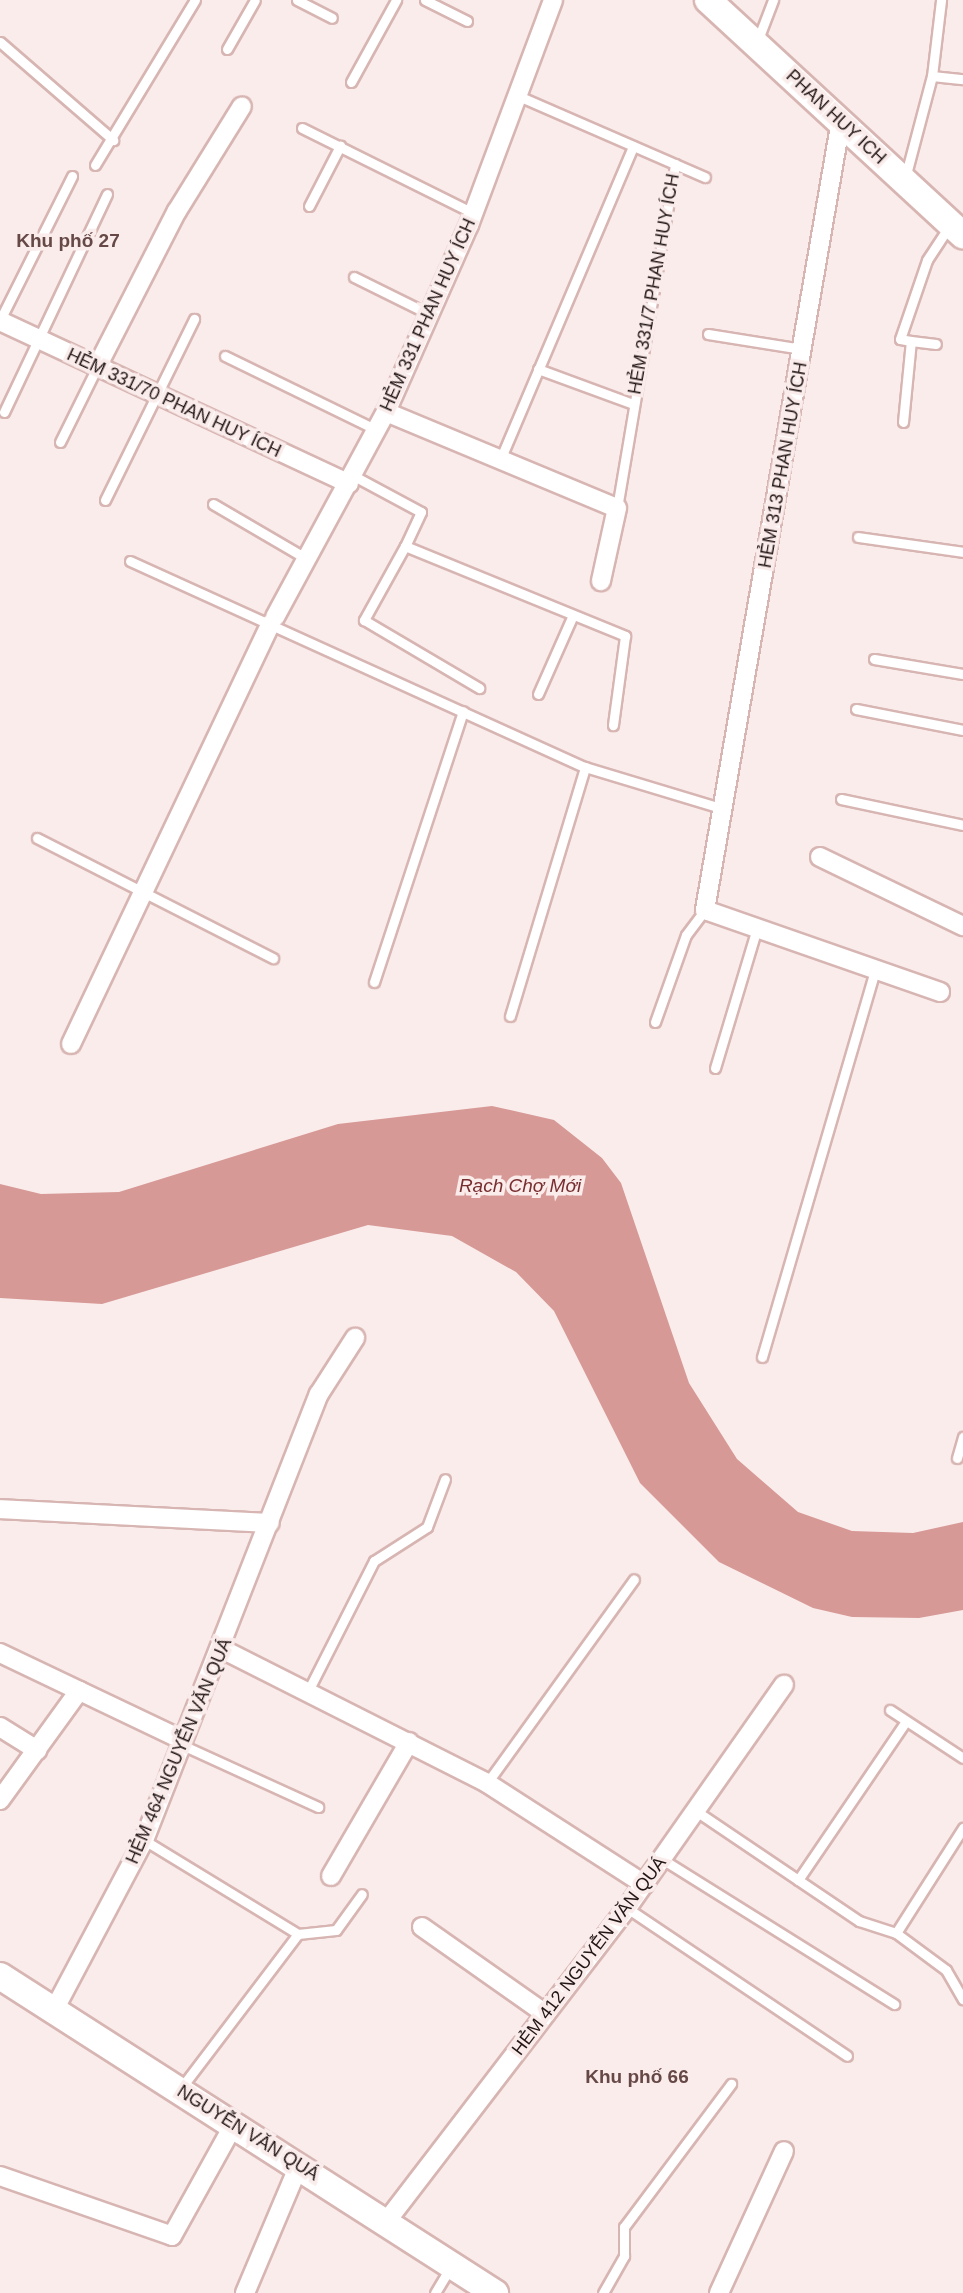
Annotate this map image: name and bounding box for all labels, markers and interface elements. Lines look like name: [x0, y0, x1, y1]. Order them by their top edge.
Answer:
street label: PHAN HUY ICH: [781, 65, 891, 169]
street label: HẺM 331/7 PHAN HUY ÍCH: [624, 172, 684, 396]
street label: HẺM 331 PHAN HUY ÍCH: [376, 215, 480, 415]
district label: Khu phố 27: [16, 230, 120, 252]
street label: HẺM 331/70 PHAN HUY ÍCH: [63, 344, 285, 462]
street label: HẺM 313 PHAN HUY ÍCH: [754, 360, 812, 570]
water label: Rạch Chợ Mới: [459, 1175, 581, 1197]
street label: HẺM 464 NGUYỄN VĂN QUÁ: [122, 1635, 236, 1867]
street label: HẺM 412 NGUYỄN VĂN QUÁ: [507, 1852, 671, 2060]
district label: Khu phố 66: [585, 2066, 689, 2088]
street label: NGUYỄN VĂN QUÁ: [173, 2081, 323, 2185]

